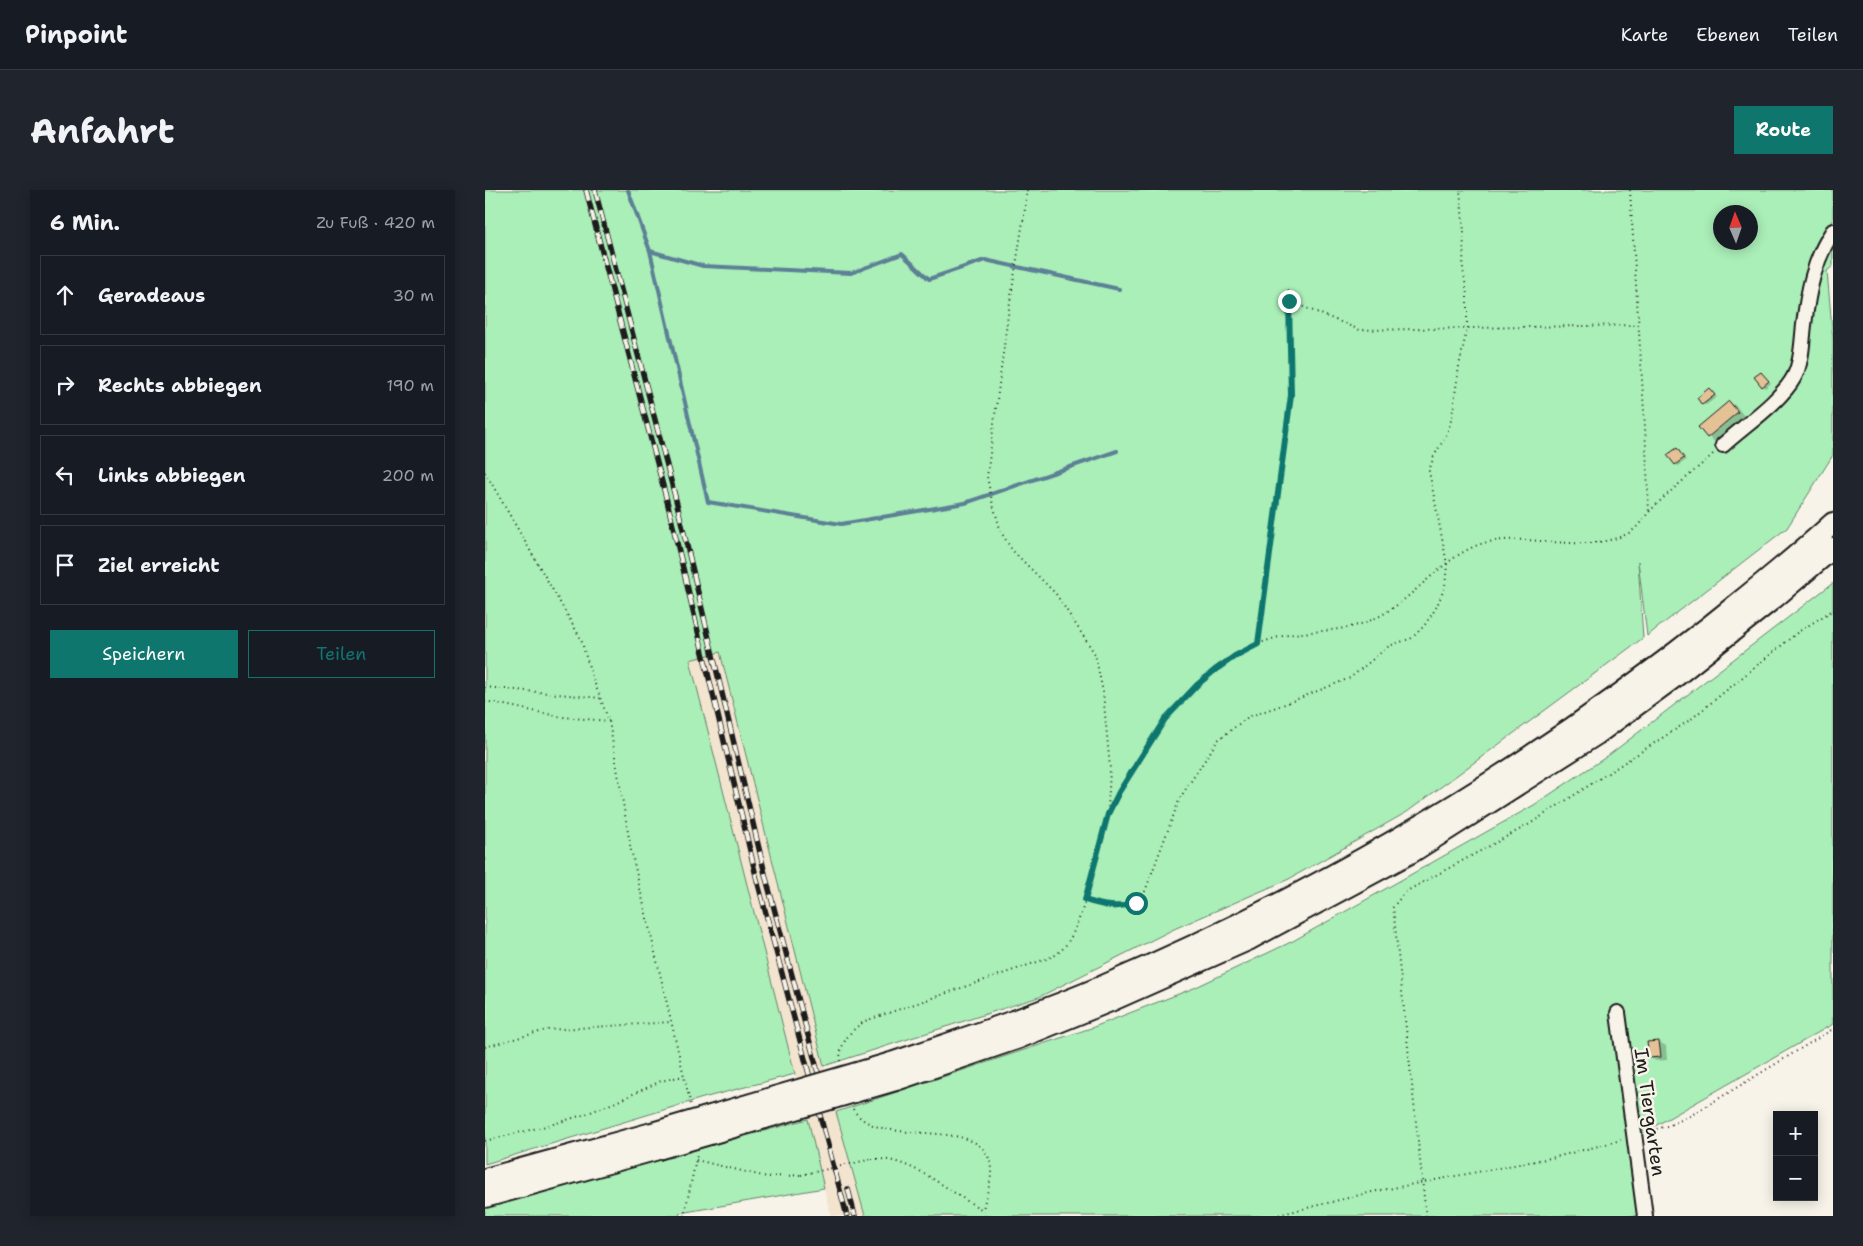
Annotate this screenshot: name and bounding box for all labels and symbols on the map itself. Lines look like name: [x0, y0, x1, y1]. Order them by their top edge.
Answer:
north arrow: [1713, 205, 1758, 250]
route end: [1278, 290, 1301, 313]
route start: [1125, 892, 1148, 915]
street label: Im Tiergarten: [1629, 1046, 1671, 1178]

